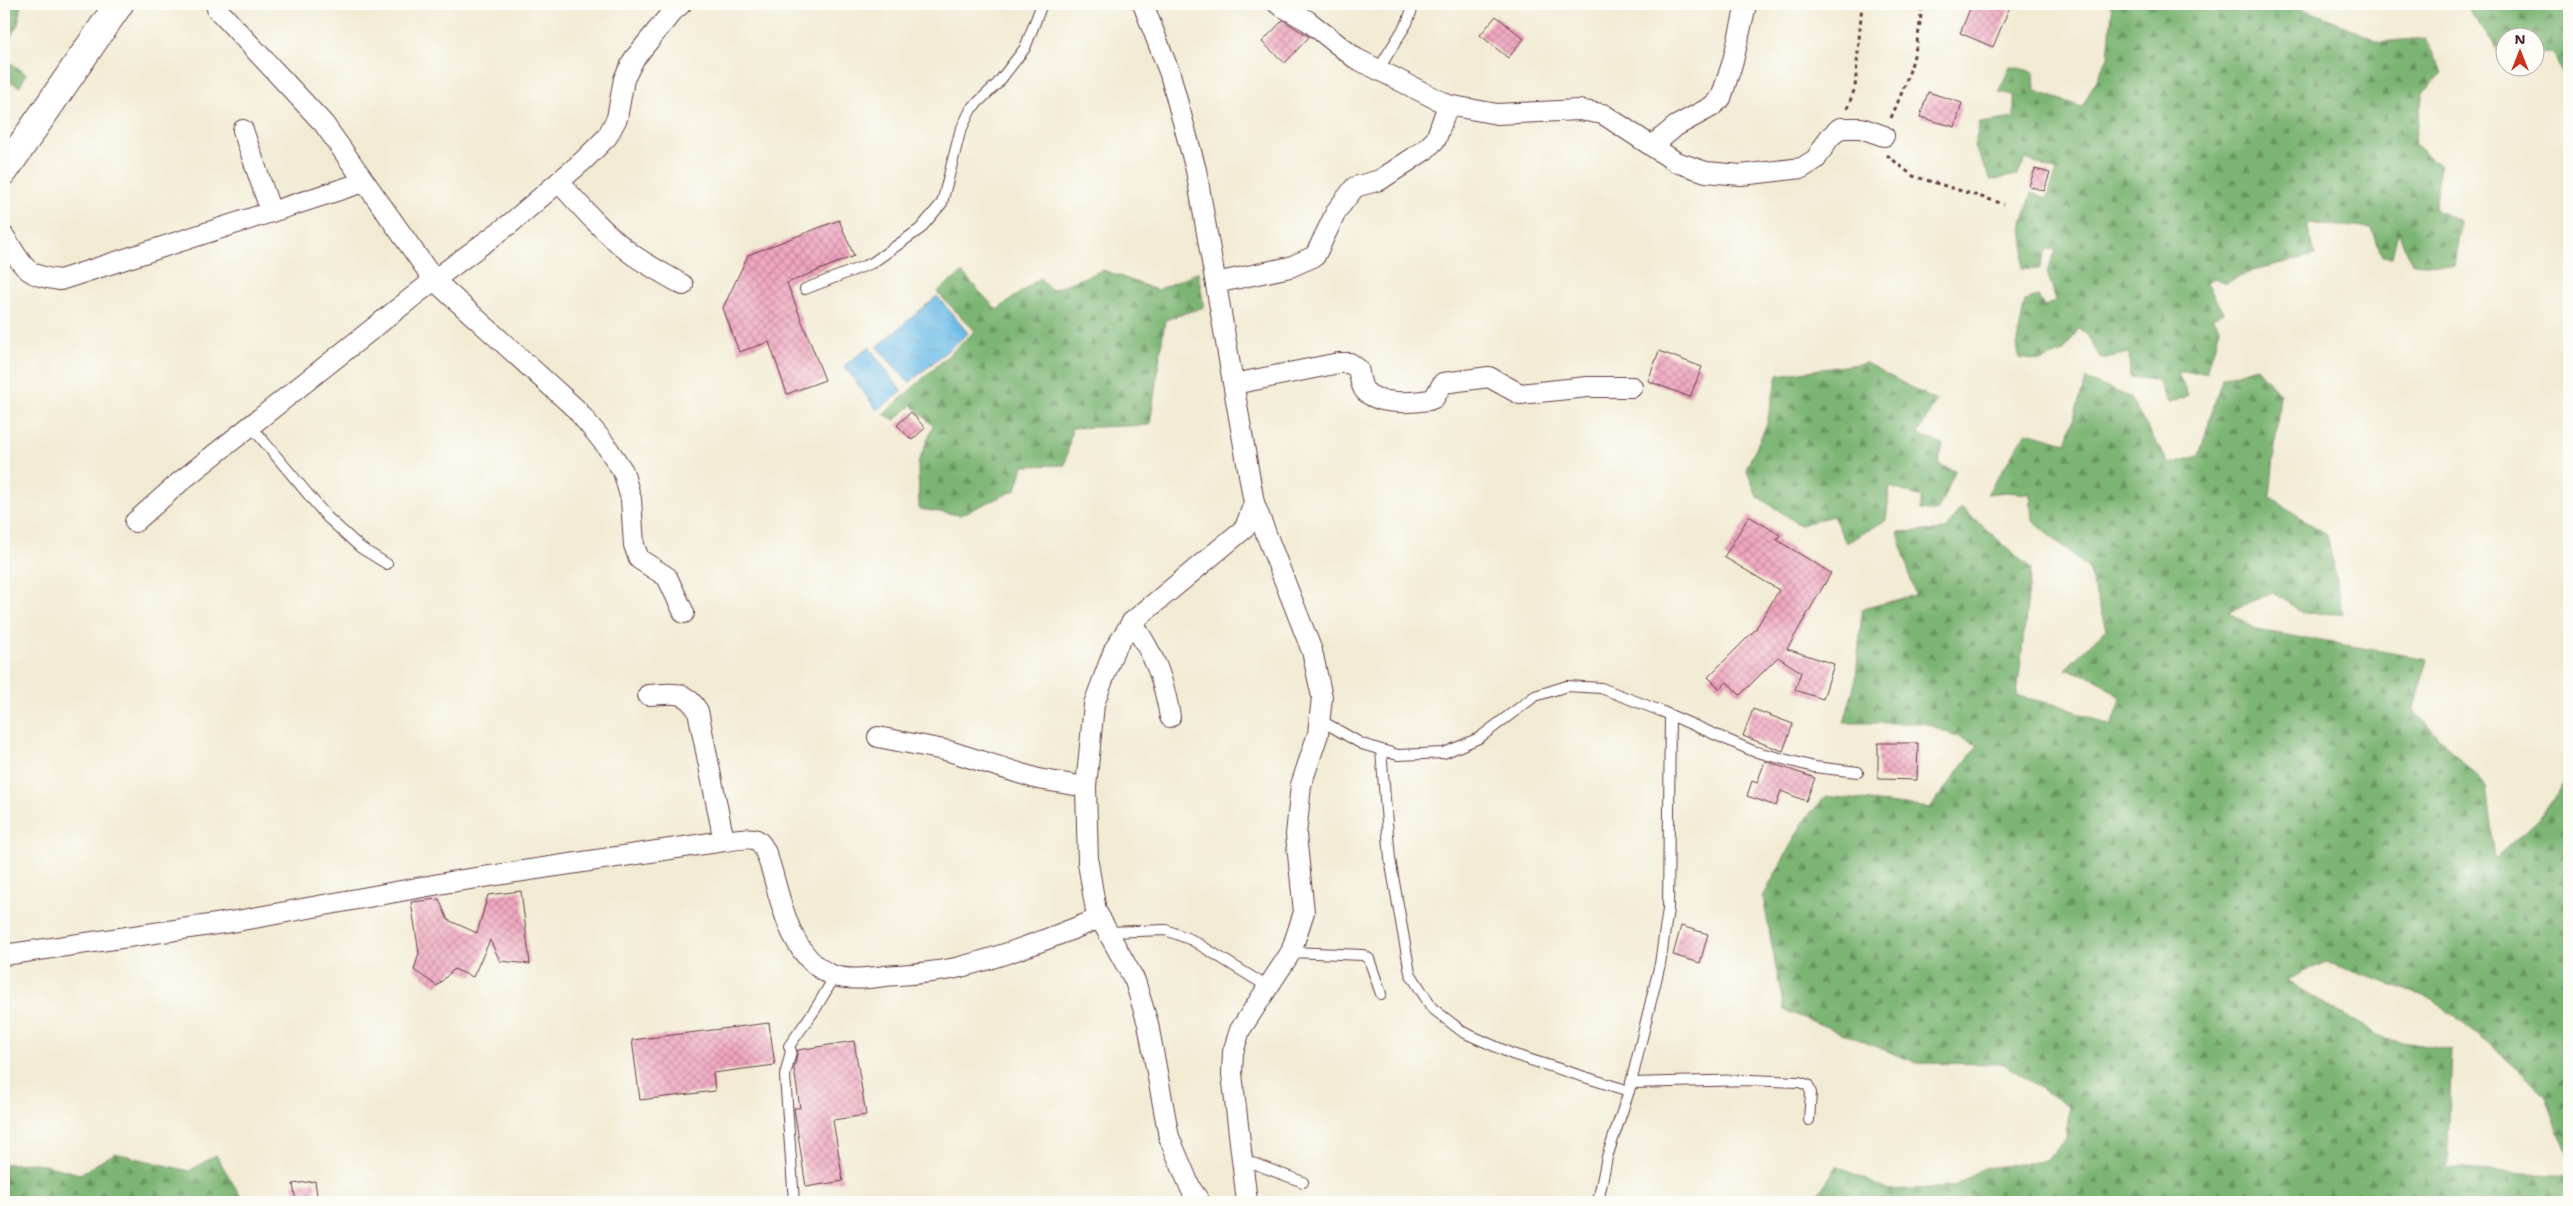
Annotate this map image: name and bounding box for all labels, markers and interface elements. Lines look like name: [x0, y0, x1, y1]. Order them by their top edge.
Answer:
north arrow: [2496, 28, 2546, 78]
text: N: [2514, 30, 2526, 48]

